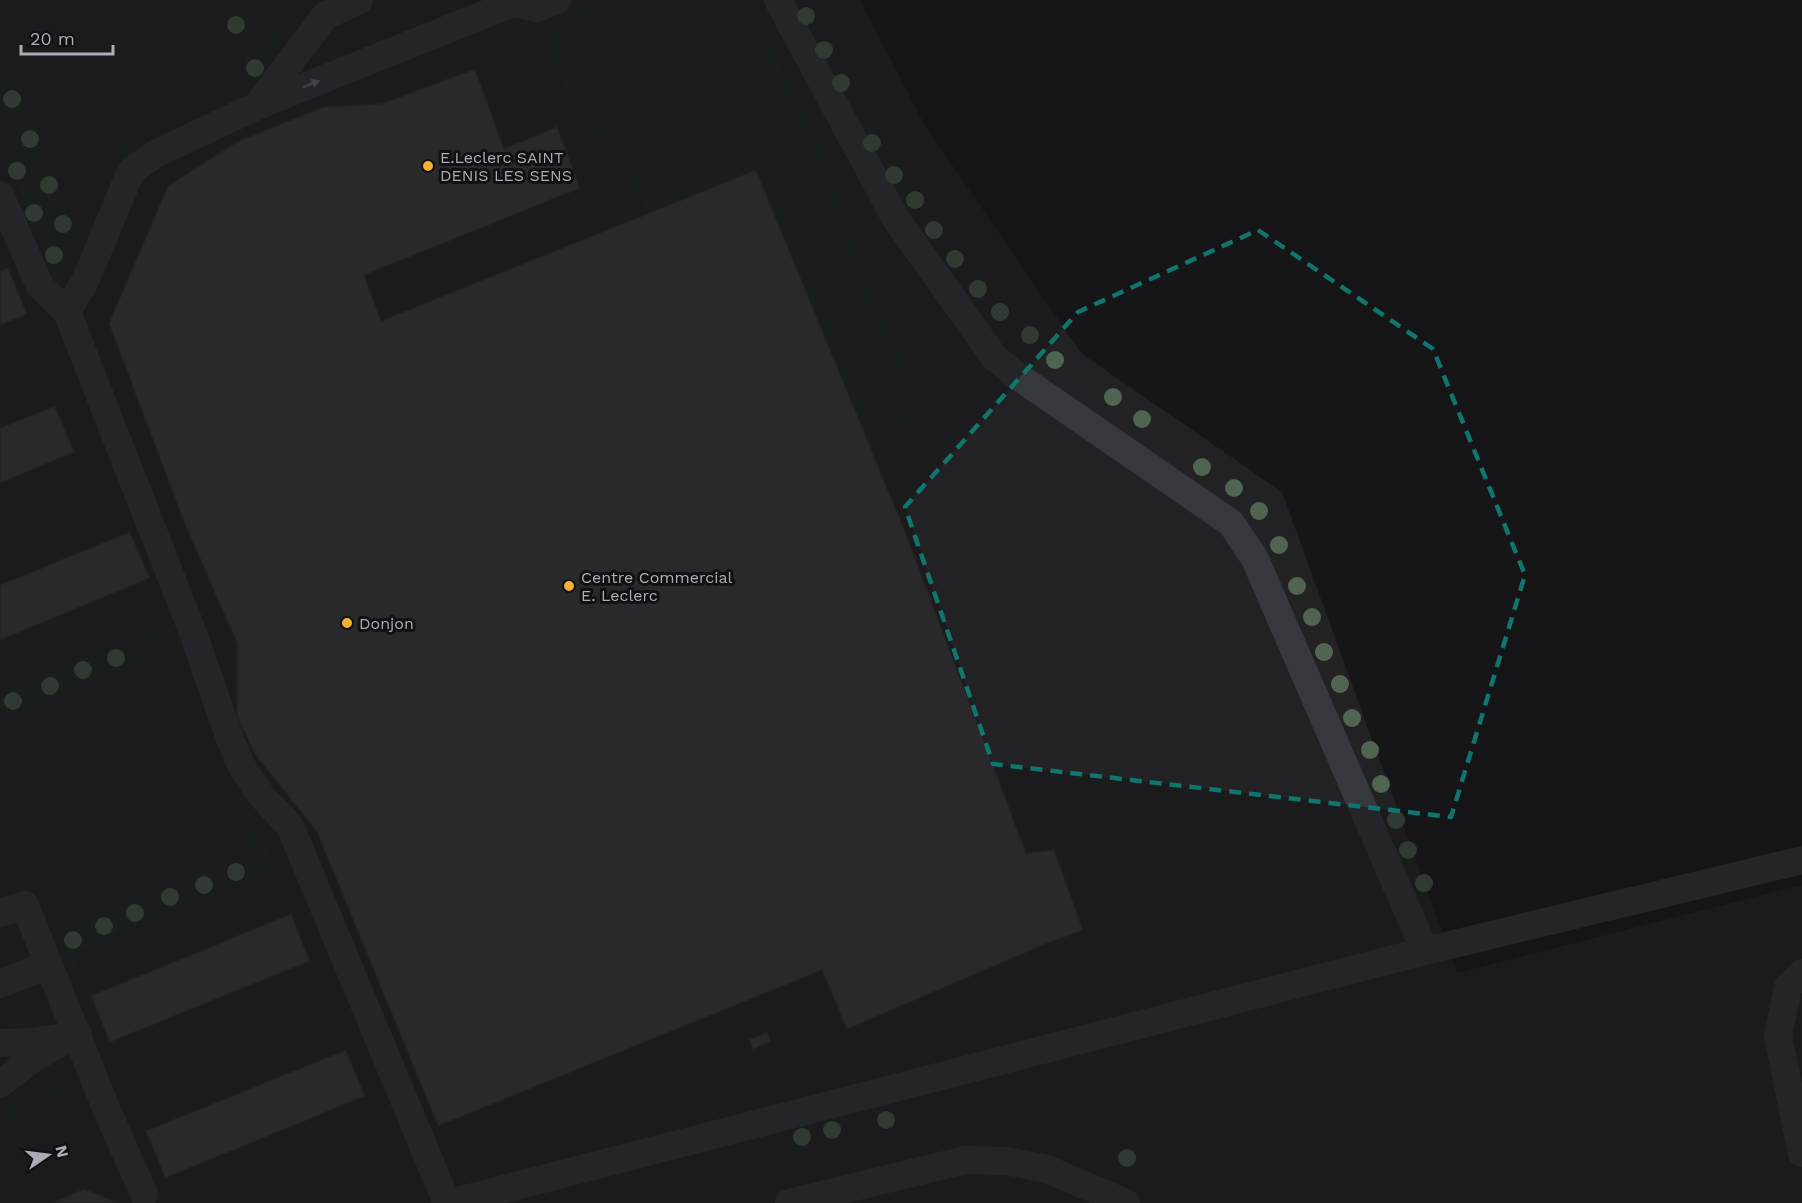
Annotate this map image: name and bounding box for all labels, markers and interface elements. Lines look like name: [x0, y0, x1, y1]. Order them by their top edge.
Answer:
scale bar: [21, 18, 112, 56]
text: 20 m: [30, 28, 75, 49]
one-way arrow: [302, 79, 320, 88]
place label: E.Leclerc SAINT DENIS LES SENS: [440, 148, 572, 185]
marker: E.Leclerc SAINT DENIS LES SENS: [421, 159, 435, 173]
place label: Centre Commercial E. Leclerc: [581, 568, 733, 605]
marker: Centre Commercial E. Leclerc: [562, 579, 576, 593]
place label: Donjon: [359, 614, 414, 633]
marker: Donjon: [340, 616, 354, 630]
north arrow: [18, 1125, 78, 1185]
text: N: [51, 1143, 73, 1160]

